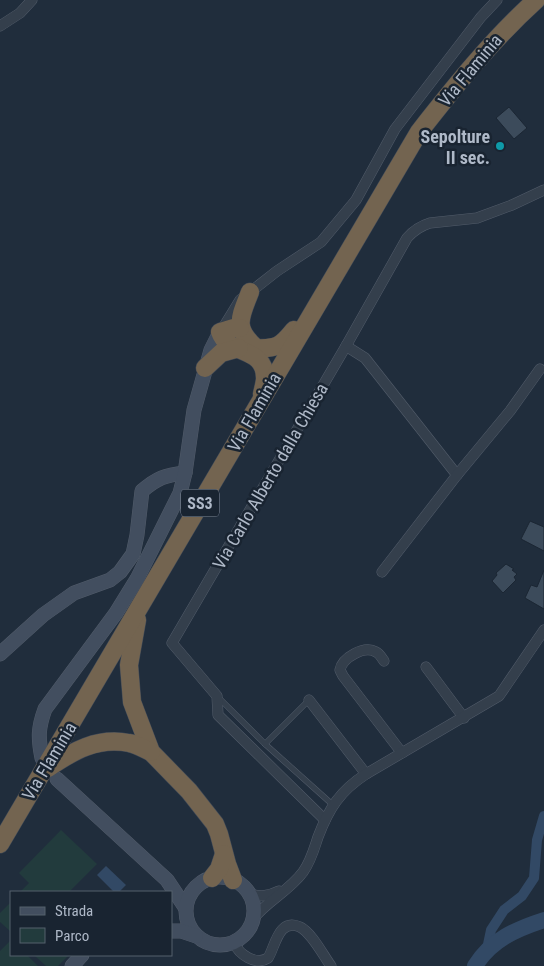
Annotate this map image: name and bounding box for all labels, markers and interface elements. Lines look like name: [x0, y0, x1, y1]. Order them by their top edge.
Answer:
street label: Via Flaminia: [434, 30, 506, 110]
place label: Sepolture II sec.: [420, 126, 490, 168]
marker: Sepolture II sec.: [494, 140, 506, 152]
street label: Via Flaminia: [223, 369, 285, 455]
street label: Via Carlo Alberto dalla Chiesa: [208, 379, 332, 573]
road number: SS3: [181, 489, 219, 516]
street label: Via Flaminia: [17, 718, 81, 804]
legend: [10, 891, 172, 956]
text: Strada: [55, 902, 93, 920]
text: Parco: [55, 927, 89, 945]

